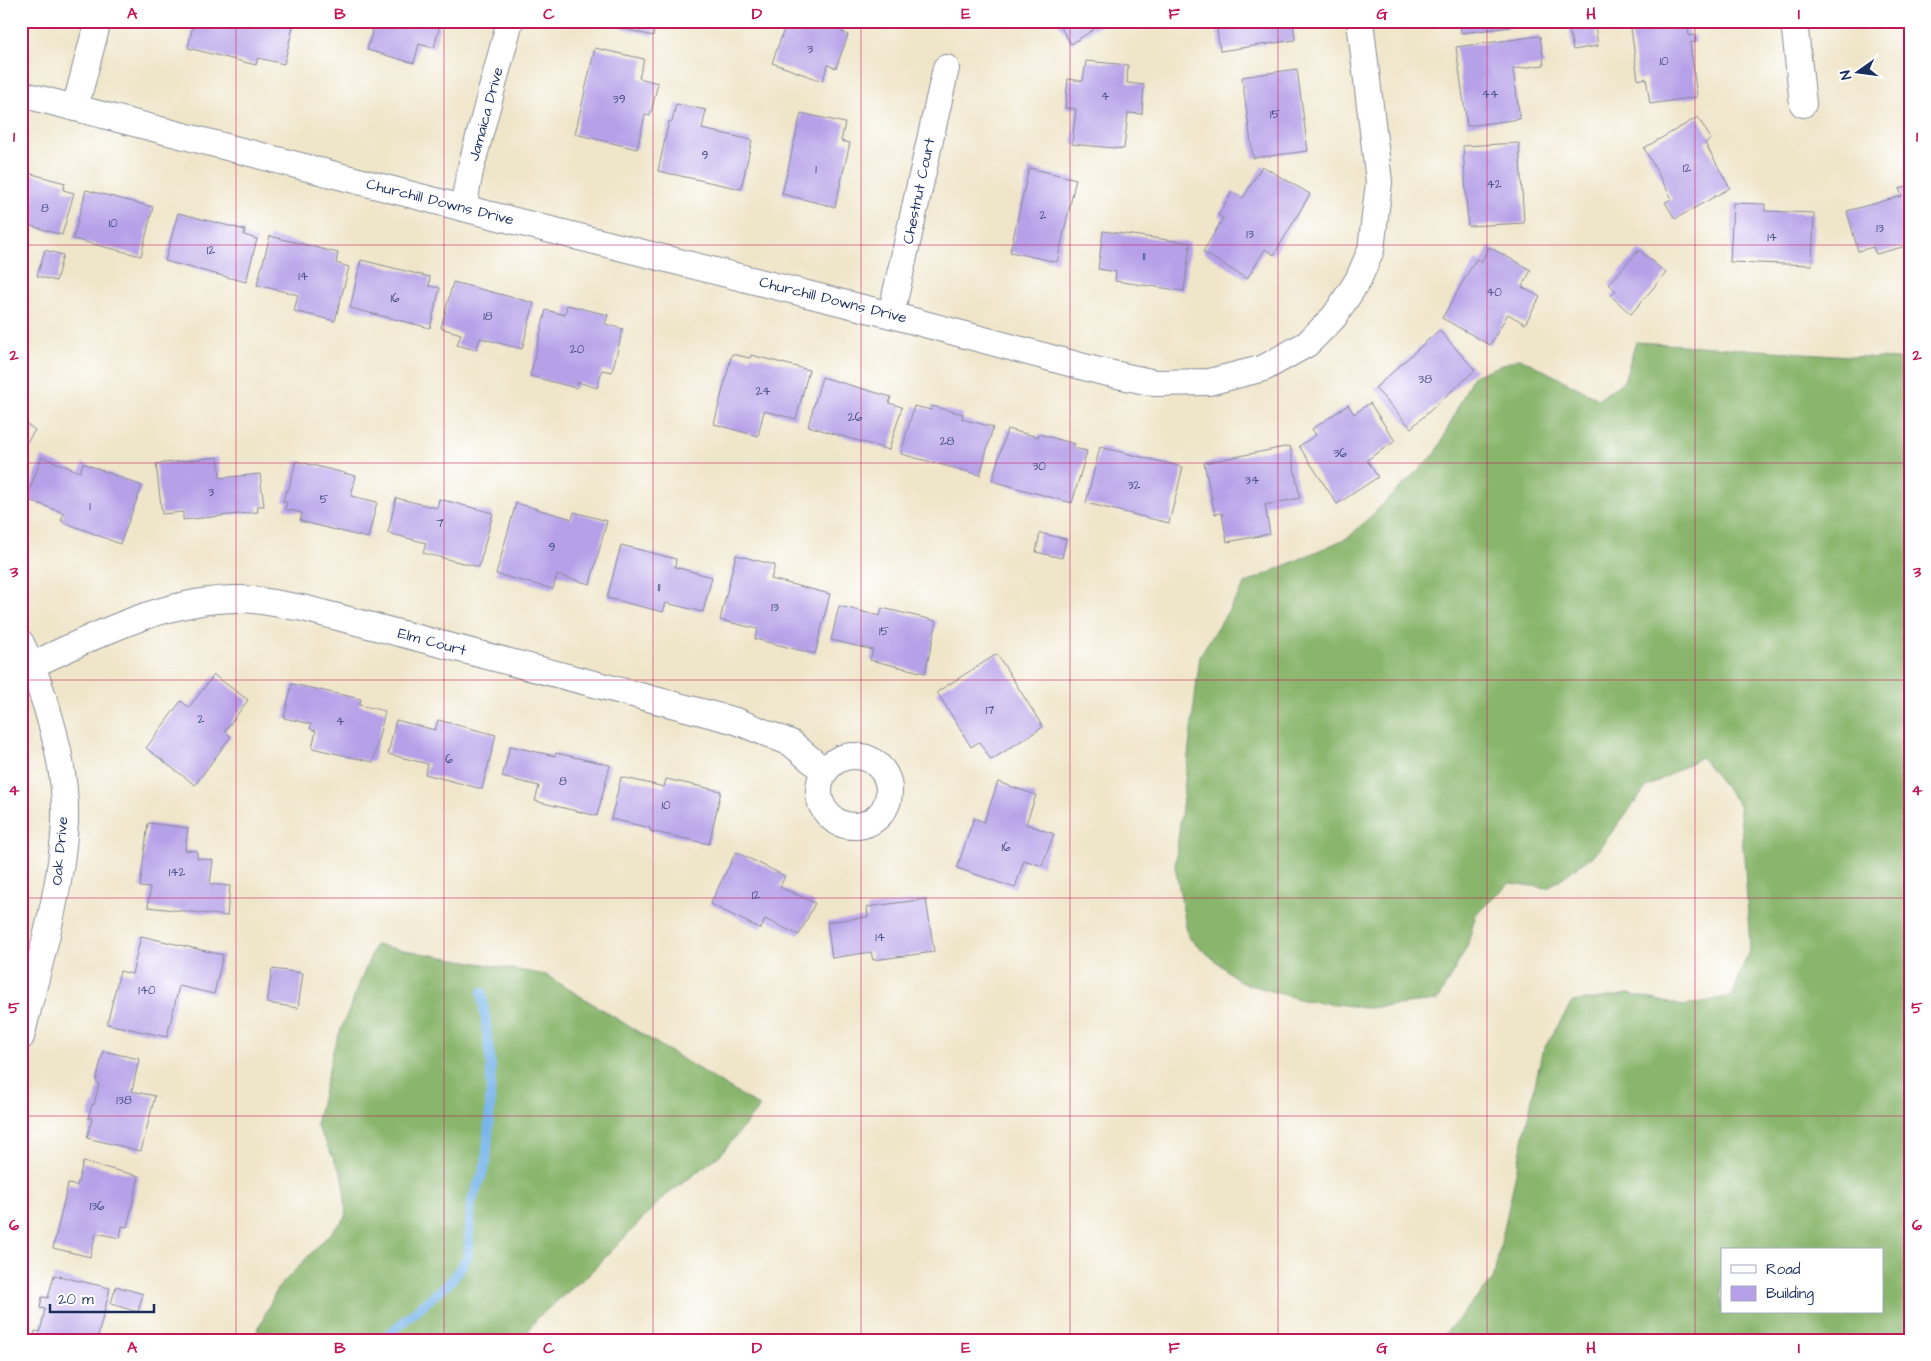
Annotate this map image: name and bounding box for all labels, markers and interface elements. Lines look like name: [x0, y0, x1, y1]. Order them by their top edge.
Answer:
text: A: [127, 3, 138, 25]
text: B: [334, 3, 346, 25]
text: C: [543, 3, 555, 25]
text: D: [752, 3, 763, 25]
text: E: [961, 3, 971, 25]
text: F: [1168, 3, 1180, 25]
text: G: [1376, 3, 1388, 25]
text: H: [1586, 3, 1596, 25]
text: I: [1798, 3, 1800, 25]
house number: 3: [807, 41, 813, 58]
north arrow: [1834, 48, 1884, 98]
house number: 10: [1659, 53, 1669, 70]
street label: Jamaica Drive: [463, 65, 509, 163]
text: N: [1836, 68, 1857, 82]
house number: 44: [1482, 86, 1498, 103]
house number: 4: [1101, 88, 1109, 105]
house number: 39: [613, 91, 626, 108]
house number: 15: [1270, 106, 1281, 123]
text: 1: [13, 126, 16, 148]
text: 1: [1916, 126, 1919, 148]
street label: Chestnut Court: [898, 136, 940, 246]
house number: 9: [702, 147, 709, 164]
house number: 12: [1683, 160, 1691, 177]
house number: 1: [815, 161, 817, 178]
street label: Churchill Downs Drive: [364, 174, 516, 230]
house number: 42: [1486, 176, 1502, 193]
house number: 8: [41, 200, 49, 217]
house number: 2: [1040, 207, 1047, 224]
house number: 10: [108, 215, 118, 232]
house number: 13: [1876, 220, 1884, 237]
house number: 13: [1246, 226, 1254, 243]
house number: 14: [1767, 229, 1777, 246]
house number: 12: [207, 242, 215, 259]
house number: 11: [1142, 248, 1146, 265]
house number: 14: [298, 268, 308, 285]
street label: Churchill Downs Drive: [757, 272, 909, 328]
house number: 40: [1486, 284, 1502, 301]
house number: 16: [390, 290, 400, 307]
house number: 18: [483, 308, 493, 325]
house number: 20: [570, 341, 585, 358]
text: 2: [8, 344, 19, 366]
text: 2: [1911, 344, 1922, 366]
house number: 38: [1418, 371, 1432, 388]
house number: 24: [755, 383, 771, 400]
house number: 26: [848, 409, 863, 426]
house number: 28: [940, 433, 955, 450]
house number: 36: [1333, 445, 1347, 462]
house number: 30: [1032, 458, 1046, 475]
house number: 34: [1245, 472, 1259, 489]
house number: 32: [1128, 477, 1141, 494]
house number: 3: [208, 484, 214, 501]
house number: 5: [320, 491, 329, 508]
house number: 1: [89, 498, 91, 515]
house number: 7: [436, 515, 444, 532]
house number: 9: [549, 539, 556, 556]
text: 3: [9, 561, 19, 583]
text: 3: [1912, 561, 1922, 583]
house number: 11: [657, 579, 661, 596]
house number: 13: [771, 599, 779, 616]
street label: Elm Court: [396, 623, 468, 661]
house number: 15: [879, 623, 890, 640]
house number: 17: [986, 702, 995, 719]
house number: 2: [198, 711, 205, 728]
house number: 4: [336, 713, 344, 730]
house number: 6: [445, 751, 453, 768]
house number: 8: [559, 773, 567, 790]
text: 4: [9, 779, 20, 801]
text: 4: [1912, 779, 1923, 801]
house number: 10: [661, 797, 671, 814]
street label: Oak Drive: [47, 816, 73, 886]
house number: 16: [1001, 839, 1011, 856]
house number: 142: [169, 864, 185, 881]
house number: 12: [752, 887, 760, 904]
house number: 14: [875, 929, 885, 946]
house number: 140: [138, 982, 156, 999]
text: 5: [8, 997, 20, 1019]
text: 5: [1911, 997, 1923, 1019]
house number: 138: [116, 1092, 132, 1109]
house number: 136: [89, 1198, 105, 1215]
text: 6: [9, 1214, 19, 1236]
text: 6: [1912, 1214, 1922, 1236]
legend: [1721, 1248, 1884, 1314]
text: Road: [1766, 1259, 1801, 1280]
scale bar: [50, 1281, 154, 1313]
text: Building: [1766, 1283, 1814, 1305]
text: 20 m: [58, 1289, 94, 1310]
text: A: [127, 1337, 138, 1359]
text: B: [334, 1337, 346, 1359]
text: C: [543, 1337, 555, 1359]
text: D: [752, 1337, 763, 1359]
text: E: [961, 1337, 971, 1359]
text: F: [1168, 1337, 1180, 1359]
text: G: [1376, 1337, 1388, 1359]
text: H: [1586, 1337, 1596, 1359]
text: I: [1798, 1337, 1800, 1359]

